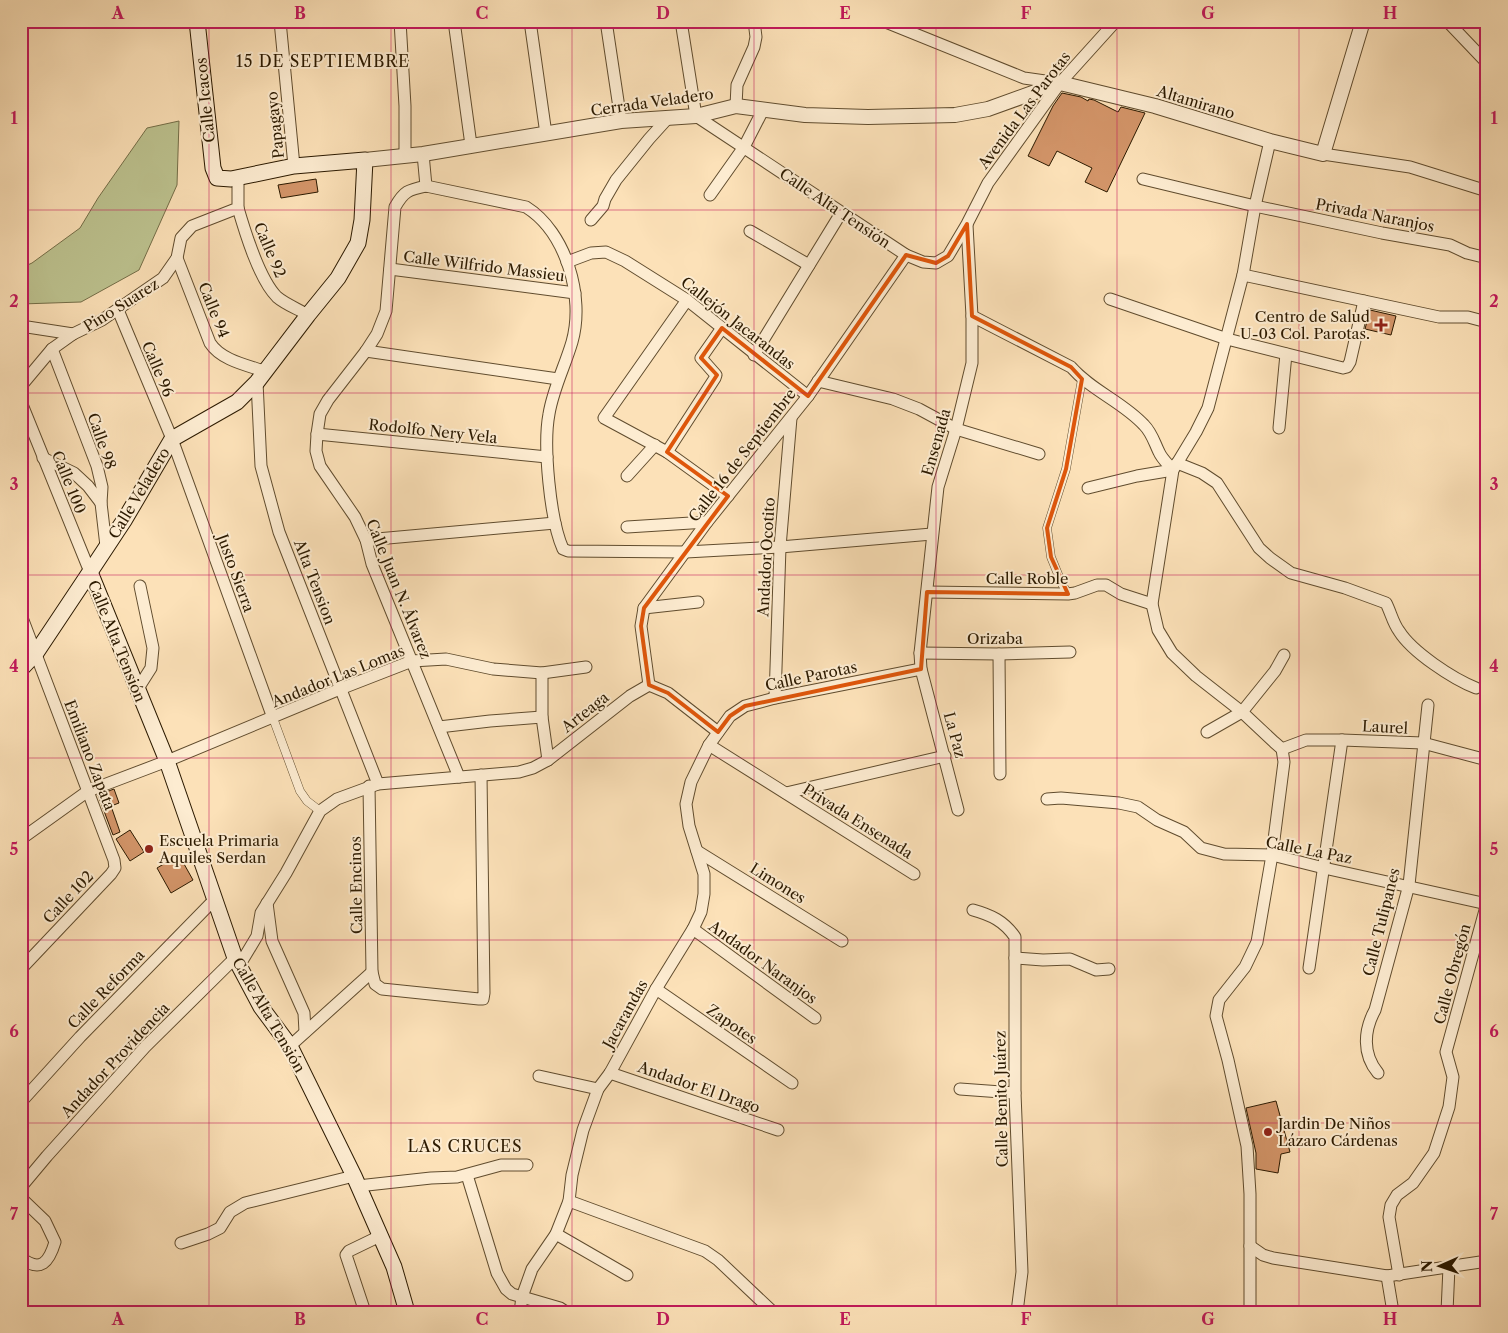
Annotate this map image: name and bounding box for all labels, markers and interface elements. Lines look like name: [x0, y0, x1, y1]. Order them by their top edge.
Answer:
text: A: [111, 3, 125, 23]
text: B: [294, 3, 306, 23]
text: C: [476, 3, 488, 23]
text: D: [656, 3, 670, 23]
text: E: [839, 3, 851, 23]
text: F: [1021, 3, 1032, 23]
text: G: [1201, 3, 1215, 23]
text: H: [1383, 3, 1397, 23]
street label: Avenida Las Parotas: [973, 48, 1074, 173]
district label: 15 DE SEPTIEMBRE: [236, 51, 410, 71]
street label: Calle Icacos: [191, 56, 219, 144]
street label: Altamirano: [1154, 81, 1237, 123]
street label: Cerrada Veladero: [589, 84, 715, 120]
street label: Papagayo: [262, 91, 288, 159]
text: 1: [10, 108, 18, 128]
text: 1: [1490, 108, 1498, 128]
street label: Calle Alta Tensión: [776, 164, 895, 252]
street label: Privada Naranjos: [1314, 194, 1436, 236]
street label: Calle 92: [250, 219, 290, 281]
street label: Calle Wilfrido Massieu: [402, 247, 566, 285]
street label: Callejón Jacarandas: [677, 273, 799, 373]
street label: Pino Suarez: [80, 274, 162, 336]
street label: Calle 94: [194, 279, 234, 341]
text: 2: [9, 291, 19, 311]
text: 2: [1489, 291, 1499, 311]
place label: Centro de Salud U-03 Col. Parotas.: [1240, 307, 1370, 343]
marker: Centro de Salud U-03 Col. Parotas.: [1374, 318, 1388, 332]
street label: Calle 96: [138, 338, 178, 400]
street label: Calle 16 de Septiembre: [684, 385, 800, 525]
street label: Ensenada: [917, 406, 955, 478]
street label: Calle 98: [83, 410, 121, 472]
street label: Rodolfo Nery Vela: [368, 415, 498, 447]
street label: Calle Veladero: [104, 444, 174, 542]
street label: Calle 100: [48, 448, 90, 516]
text: 3: [9, 474, 19, 494]
text: 3: [1489, 474, 1499, 494]
street label: Andador Ocotito: [753, 497, 779, 618]
street label: Calle Juan N. Álvarez: [362, 516, 436, 662]
street label: Justo Sierra: [212, 529, 259, 615]
street label: Alta Tension: [290, 536, 340, 628]
street label: Calle Roble: [986, 569, 1068, 588]
street label: Calle Alta Tensión: [84, 577, 150, 705]
street label: Orizaba: [967, 629, 1023, 648]
street label: Andador Las Lomas: [268, 641, 407, 712]
text: 4: [9, 656, 19, 676]
text: 4: [1489, 656, 1499, 676]
street label: Calle Parotas: [763, 657, 859, 695]
street label: Arteaga: [557, 688, 613, 737]
street label: Emiliano Zapata: [60, 697, 120, 813]
street label: La Paz: [940, 710, 970, 760]
street label: Laurel: [1362, 716, 1409, 738]
street label: Privada Ensenada: [799, 780, 917, 863]
place label: Escuela Primaria Aquiles Serdan: [158, 831, 279, 867]
street label: Calle La Paz: [1264, 832, 1354, 868]
street label: Calle Encinos: [346, 836, 366, 934]
text: 5: [10, 839, 19, 859]
text: 5: [1490, 839, 1499, 859]
marker: Escuela Primaria Aquiles Serdan: [143, 843, 155, 855]
street label: Limones: [747, 859, 809, 907]
street label: Calle Tulipanes: [1358, 866, 1404, 978]
street label: Calle 102: [39, 867, 97, 927]
street label: Andador Naranjos: [704, 916, 821, 1008]
street label: Calle Obregón: [1429, 921, 1475, 1026]
street label: Calle Reforma: [64, 945, 149, 1033]
street label: Calle Alta Tensión: [228, 954, 310, 1076]
street label: Jacarandas: [597, 976, 652, 1054]
street label: Andador Providencia: [56, 998, 173, 1122]
street label: Zapotes: [703, 1000, 761, 1048]
text: 6: [9, 1021, 19, 1041]
text: 6: [1489, 1021, 1499, 1041]
street label: Calle Benito Juárez: [990, 1030, 1012, 1167]
street label: Andador El Drago: [634, 1057, 763, 1117]
place label: Jardin De Niños Lázaro Cárdenas: [1276, 1114, 1398, 1150]
marker: Jardin De Niños Lázaro Cárdenas: [1262, 1126, 1274, 1138]
district label: LAS CRUCES: [407, 1136, 523, 1156]
text: 7: [10, 1204, 19, 1224]
text: 7: [1490, 1204, 1499, 1224]
north arrow: [1416, 1240, 1466, 1290]
text: N: [1418, 1260, 1436, 1273]
text: A: [111, 1309, 125, 1329]
text: B: [294, 1309, 306, 1329]
text: C: [476, 1309, 488, 1329]
text: D: [656, 1309, 670, 1329]
text: E: [839, 1309, 851, 1329]
text: F: [1021, 1309, 1032, 1329]
text: G: [1201, 1309, 1215, 1329]
text: H: [1383, 1309, 1397, 1329]

